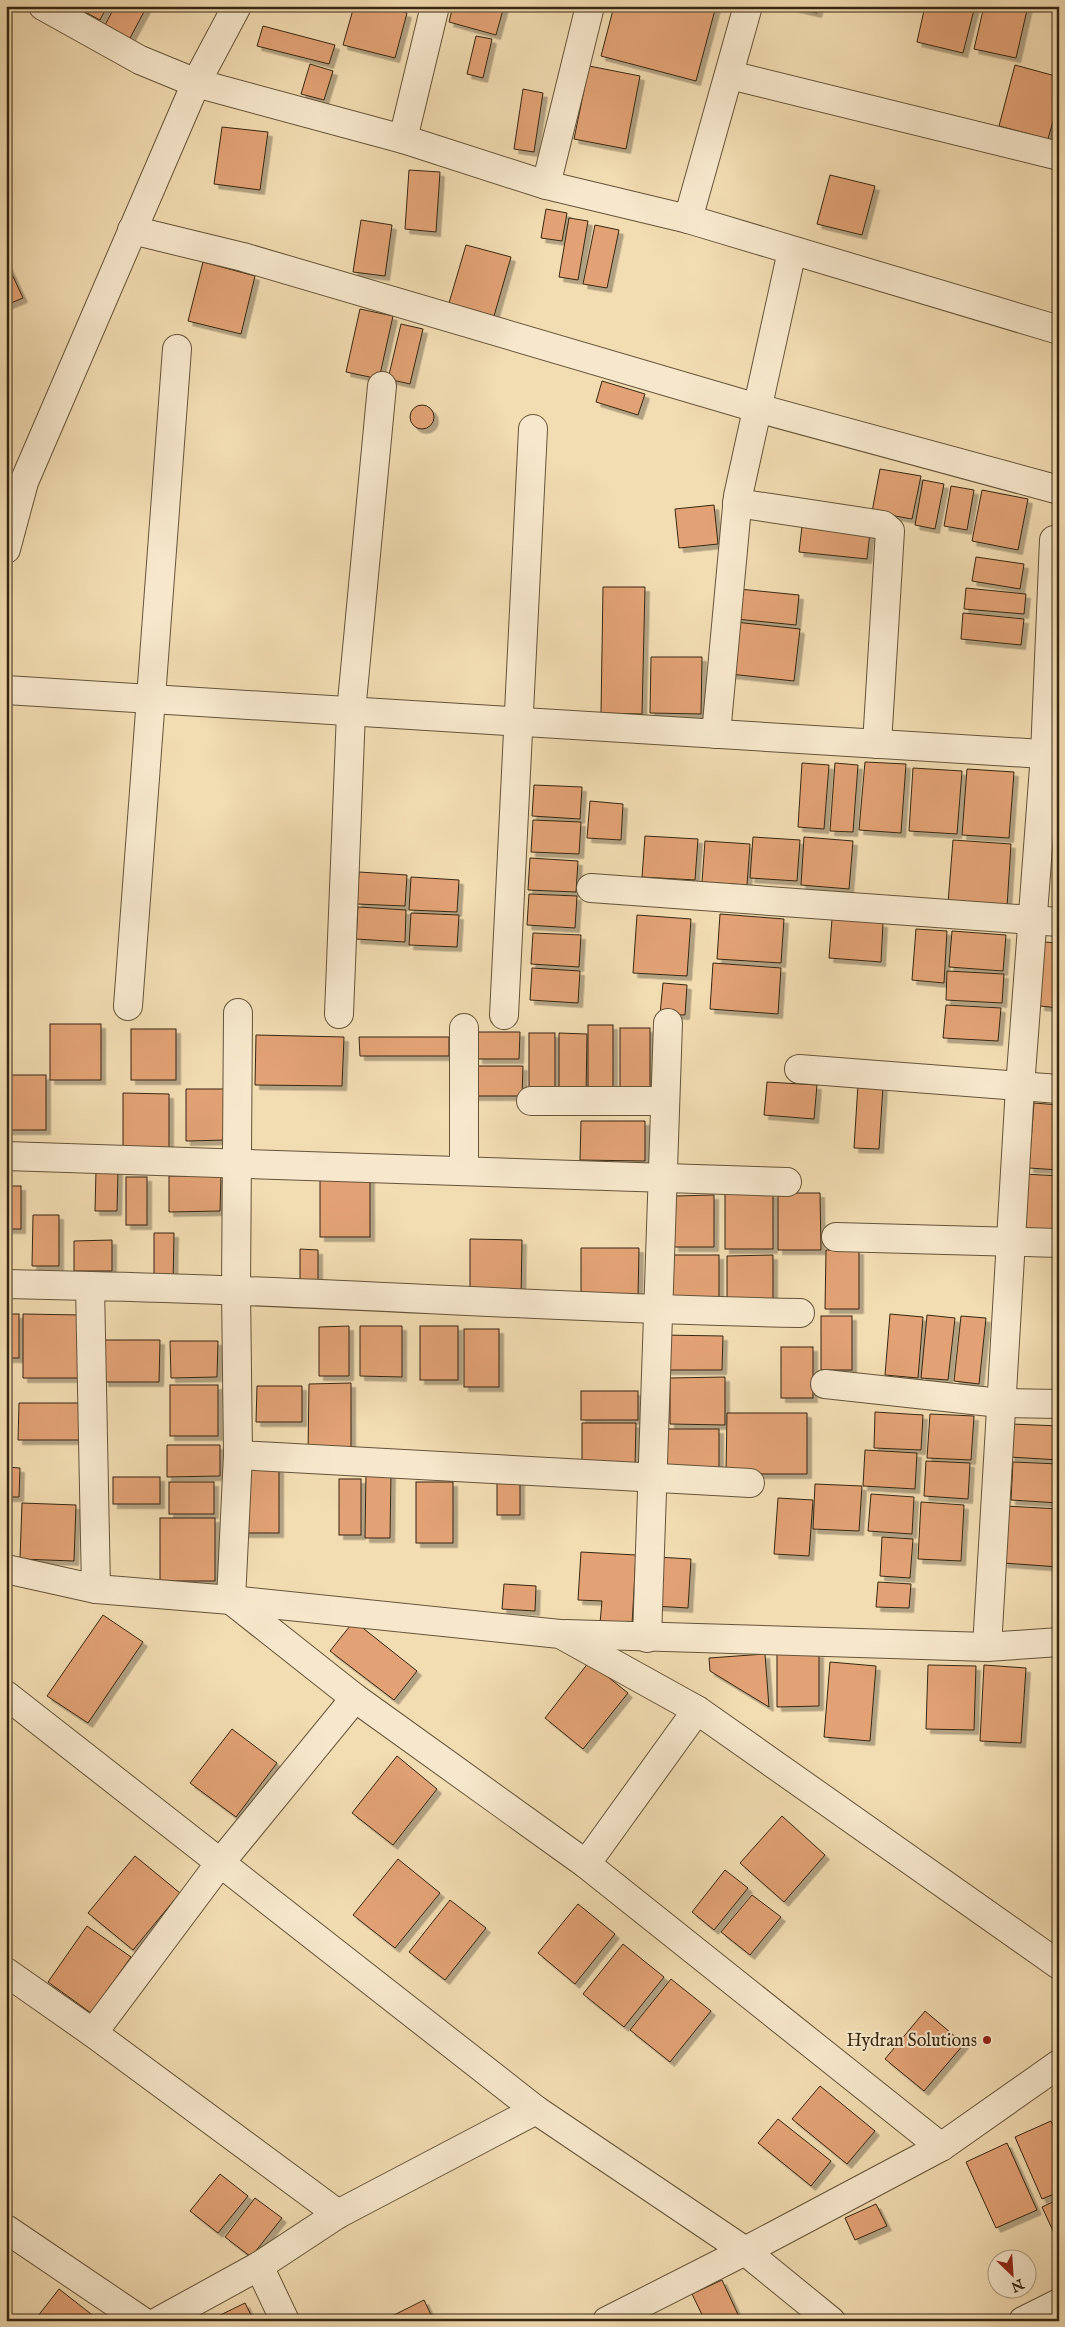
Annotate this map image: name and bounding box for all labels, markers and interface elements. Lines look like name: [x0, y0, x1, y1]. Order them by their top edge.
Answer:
place label: Hydran Solutions: [846, 2030, 977, 2053]
marker: Hydran Solutions: [981, 2034, 993, 2046]
north arrow: [988, 2250, 1038, 2300]
text: N: [1008, 2274, 1027, 2296]

